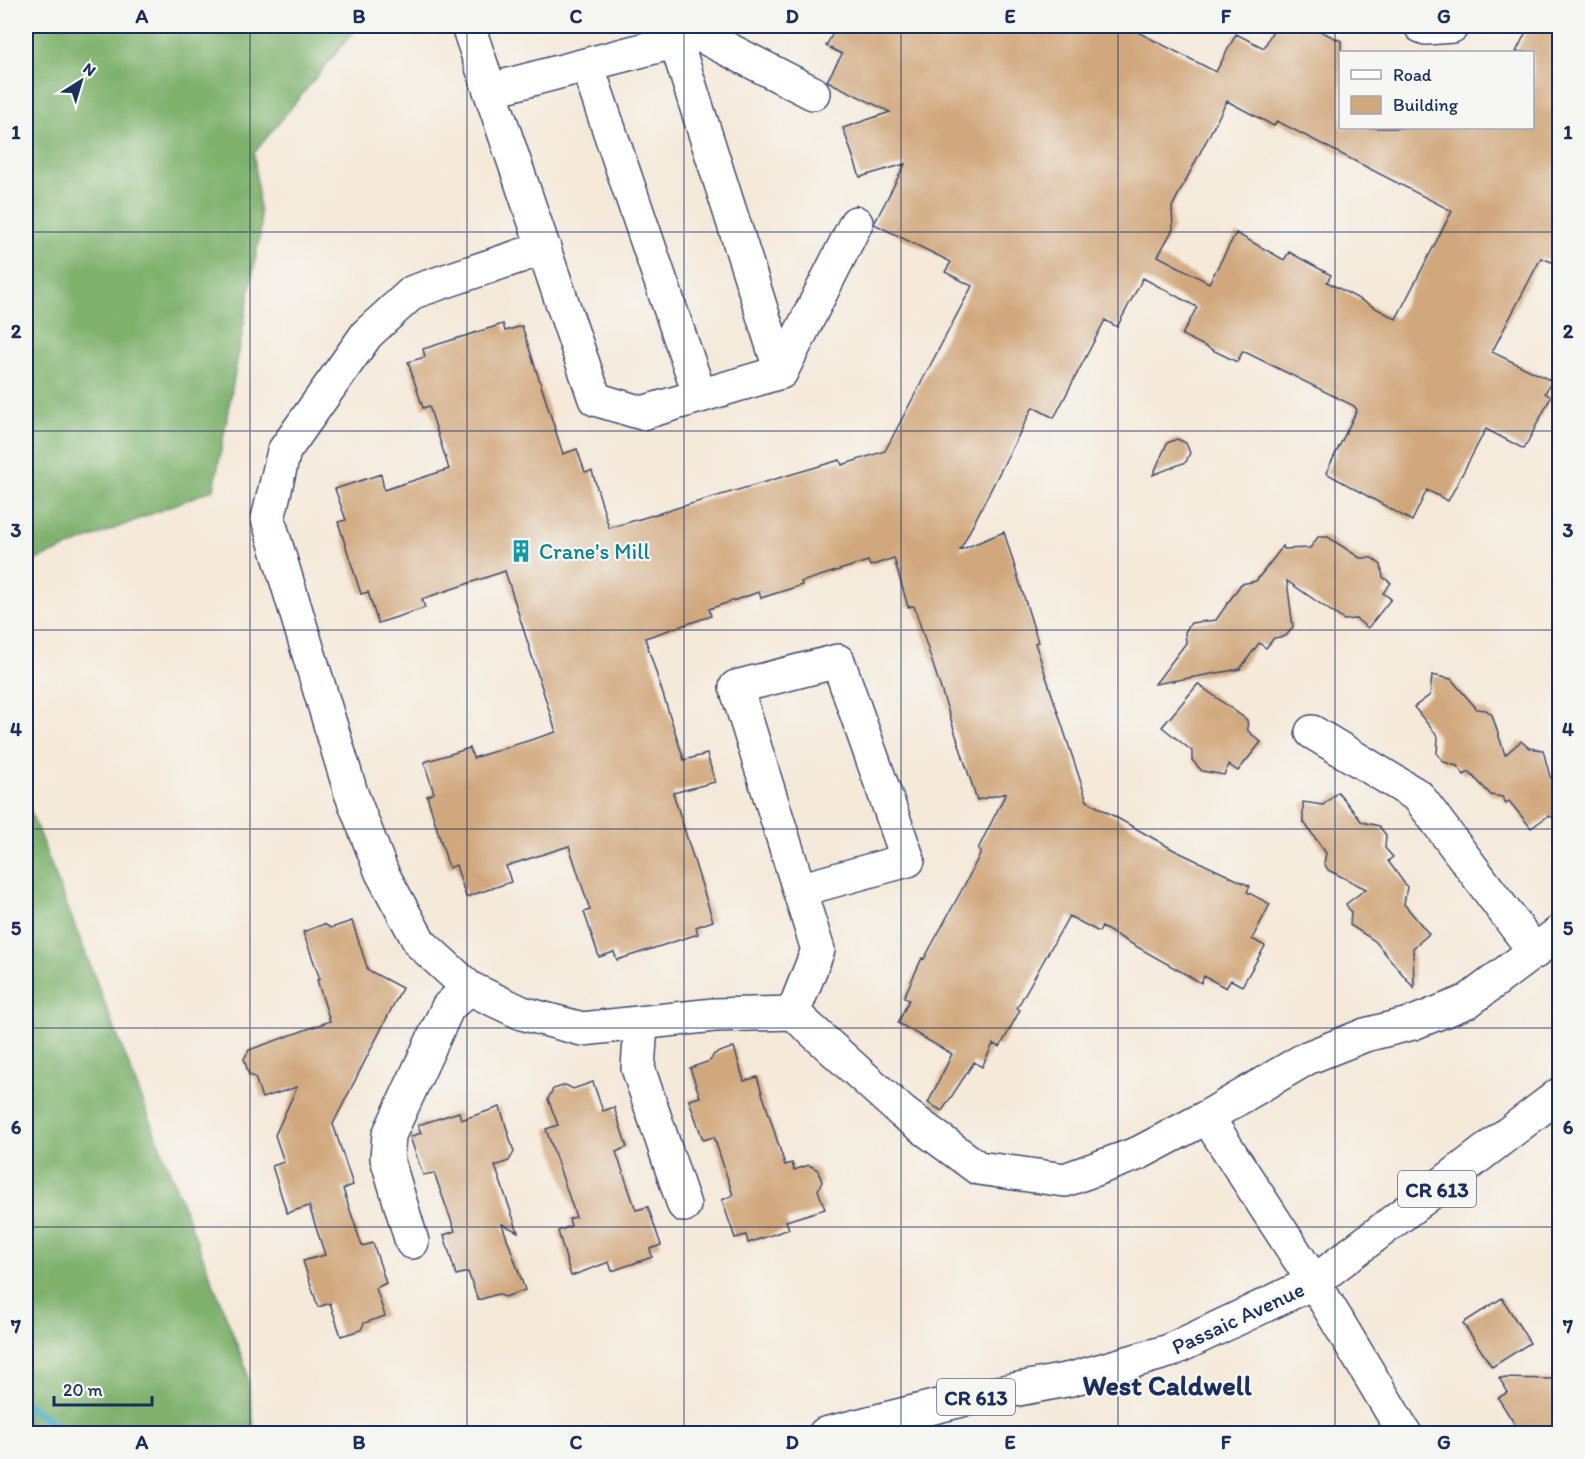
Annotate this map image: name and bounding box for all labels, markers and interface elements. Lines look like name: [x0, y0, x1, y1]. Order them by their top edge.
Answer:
text: A: [135, 4, 149, 28]
text: B: [353, 4, 366, 28]
text: C: [570, 4, 583, 28]
text: D: [785, 4, 799, 28]
text: E: [1004, 4, 1016, 28]
text: F: [1221, 4, 1232, 28]
text: G: [1437, 4, 1451, 28]
north arrow: [51, 51, 111, 111]
legend: [1339, 51, 1534, 129]
text: N: [80, 59, 100, 80]
text: Road: [1393, 64, 1432, 86]
text: Building: [1393, 94, 1459, 116]
text: 1: [11, 120, 21, 144]
text: 1: [1563, 120, 1573, 144]
text: 2: [11, 319, 22, 343]
text: 2: [1563, 319, 1574, 343]
text: 3: [11, 518, 22, 542]
text: 3: [1563, 518, 1574, 542]
building icon: Crane's Mill: [508, 538, 534, 564]
place label: Crane's Mill: [539, 538, 650, 565]
text: 4: [10, 717, 22, 741]
text: 4: [1562, 717, 1574, 741]
text: 5: [11, 916, 22, 940]
text: 5: [1563, 916, 1574, 940]
text: 6: [11, 1115, 22, 1139]
text: 6: [1563, 1115, 1574, 1139]
road number: CR 613: [1398, 1171, 1476, 1207]
street label: Passaic Avenue: [1167, 1275, 1309, 1361]
text: 7: [10, 1314, 21, 1338]
text: 7: [1562, 1314, 1573, 1338]
district label: West Caldwell: [1082, 1368, 1252, 1402]
scale bar: [54, 1369, 152, 1407]
text: 20 m: [63, 1379, 103, 1401]
road number: CR 613: [937, 1379, 1015, 1415]
text: A: [135, 1430, 149, 1454]
text: B: [353, 1430, 366, 1454]
text: C: [570, 1430, 583, 1454]
text: D: [785, 1430, 799, 1454]
text: E: [1004, 1430, 1016, 1454]
text: F: [1221, 1430, 1232, 1454]
text: G: [1437, 1430, 1451, 1454]

